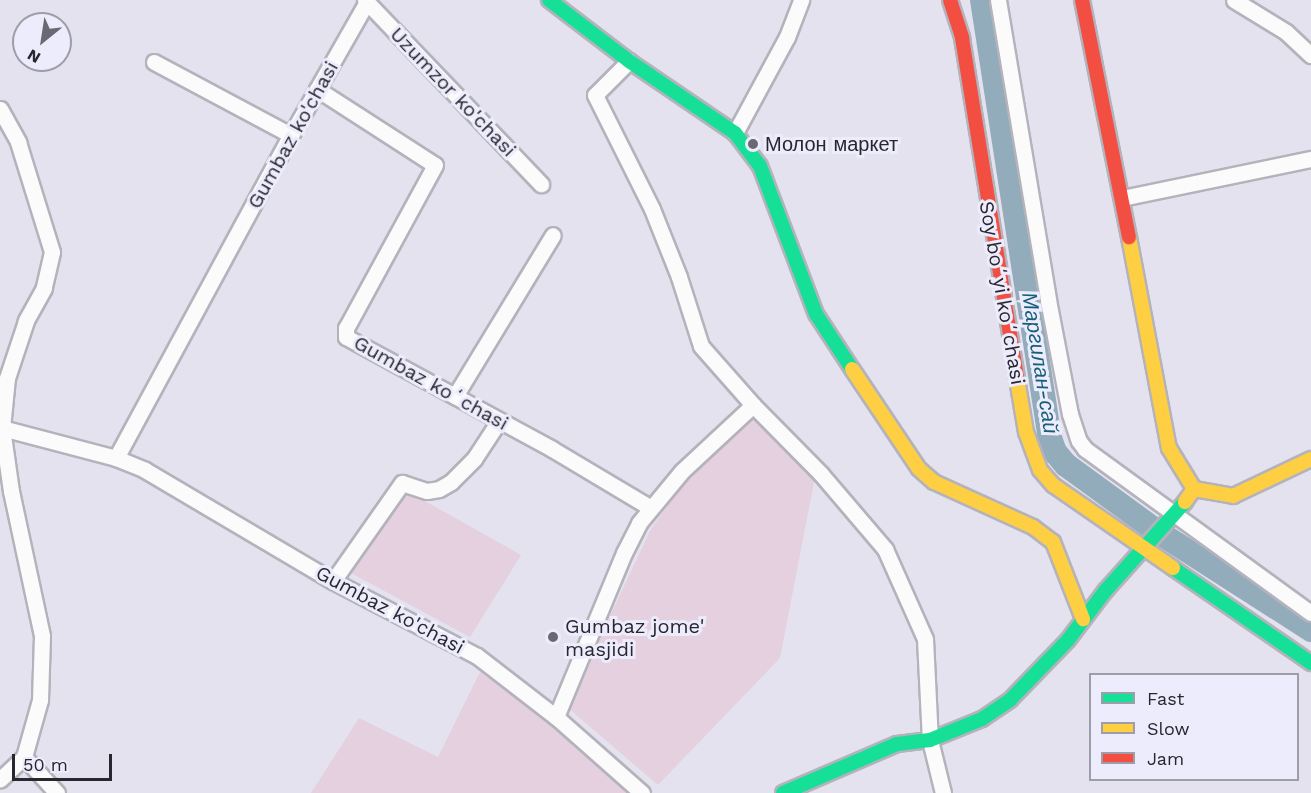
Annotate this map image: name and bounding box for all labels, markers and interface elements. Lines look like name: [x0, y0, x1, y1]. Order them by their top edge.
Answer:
north arrow: [12, 12, 72, 72]
street label: Uzumzor ko'chasi: [385, 22, 521, 162]
text: N: [24, 45, 44, 67]
street label: Gumbaz ko'chasi: [243, 57, 343, 213]
place label: Молон маркет: [765, 132, 898, 156]
marker: Молон маркет: [746, 137, 760, 151]
street label: Soy boʻyi koʻchasi: [974, 199, 1030, 387]
water label: Маргилан-сай: [1016, 291, 1064, 435]
street label: Gumbaz koʻchasi: [350, 331, 512, 435]
street label: Gumbaz ko'chasi: [312, 561, 468, 659]
place label: Gumbaz jome' masjidi: [565, 614, 705, 661]
marker: Gumbaz jome' masjidi: [546, 630, 560, 644]
legend: [1089, 673, 1299, 781]
text: Fast: [1147, 688, 1184, 709]
text: Slow: [1147, 718, 1190, 739]
scale bar: [15, 742, 116, 780]
text: Jam: [1147, 748, 1184, 769]
text: 50 m: [23, 754, 68, 775]

